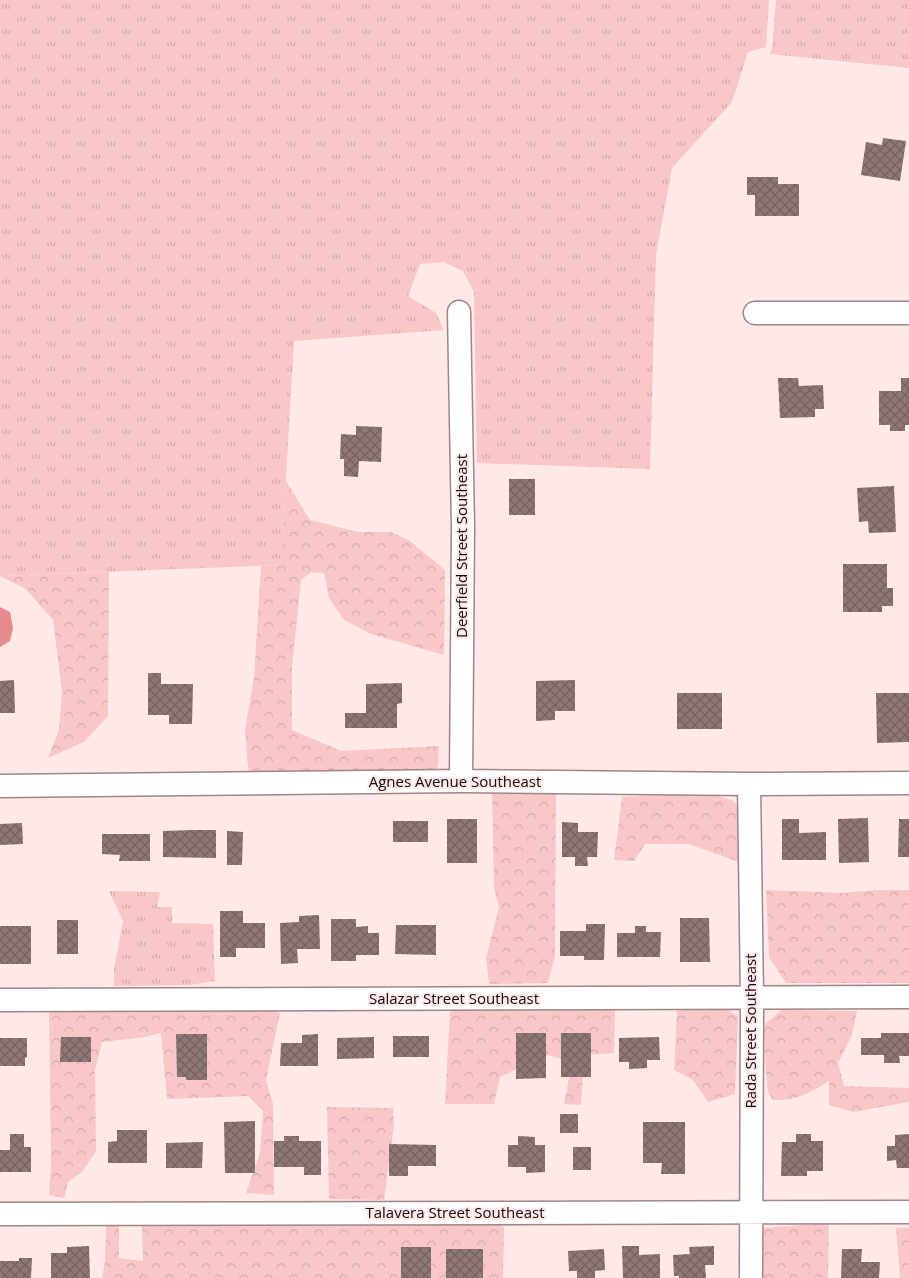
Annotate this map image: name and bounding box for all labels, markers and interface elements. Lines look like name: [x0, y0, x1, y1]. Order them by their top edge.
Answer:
street label: Deerfield Street Southeast: [451, 454, 471, 638]
street label: Agnes Avenue Southeast: [369, 771, 541, 791]
street label: Rada Street Southeast: [740, 953, 760, 1109]
street label: Salazar Street Southeast: [369, 988, 539, 1008]
street label: Talavera Street Southeast: [365, 1202, 545, 1222]

